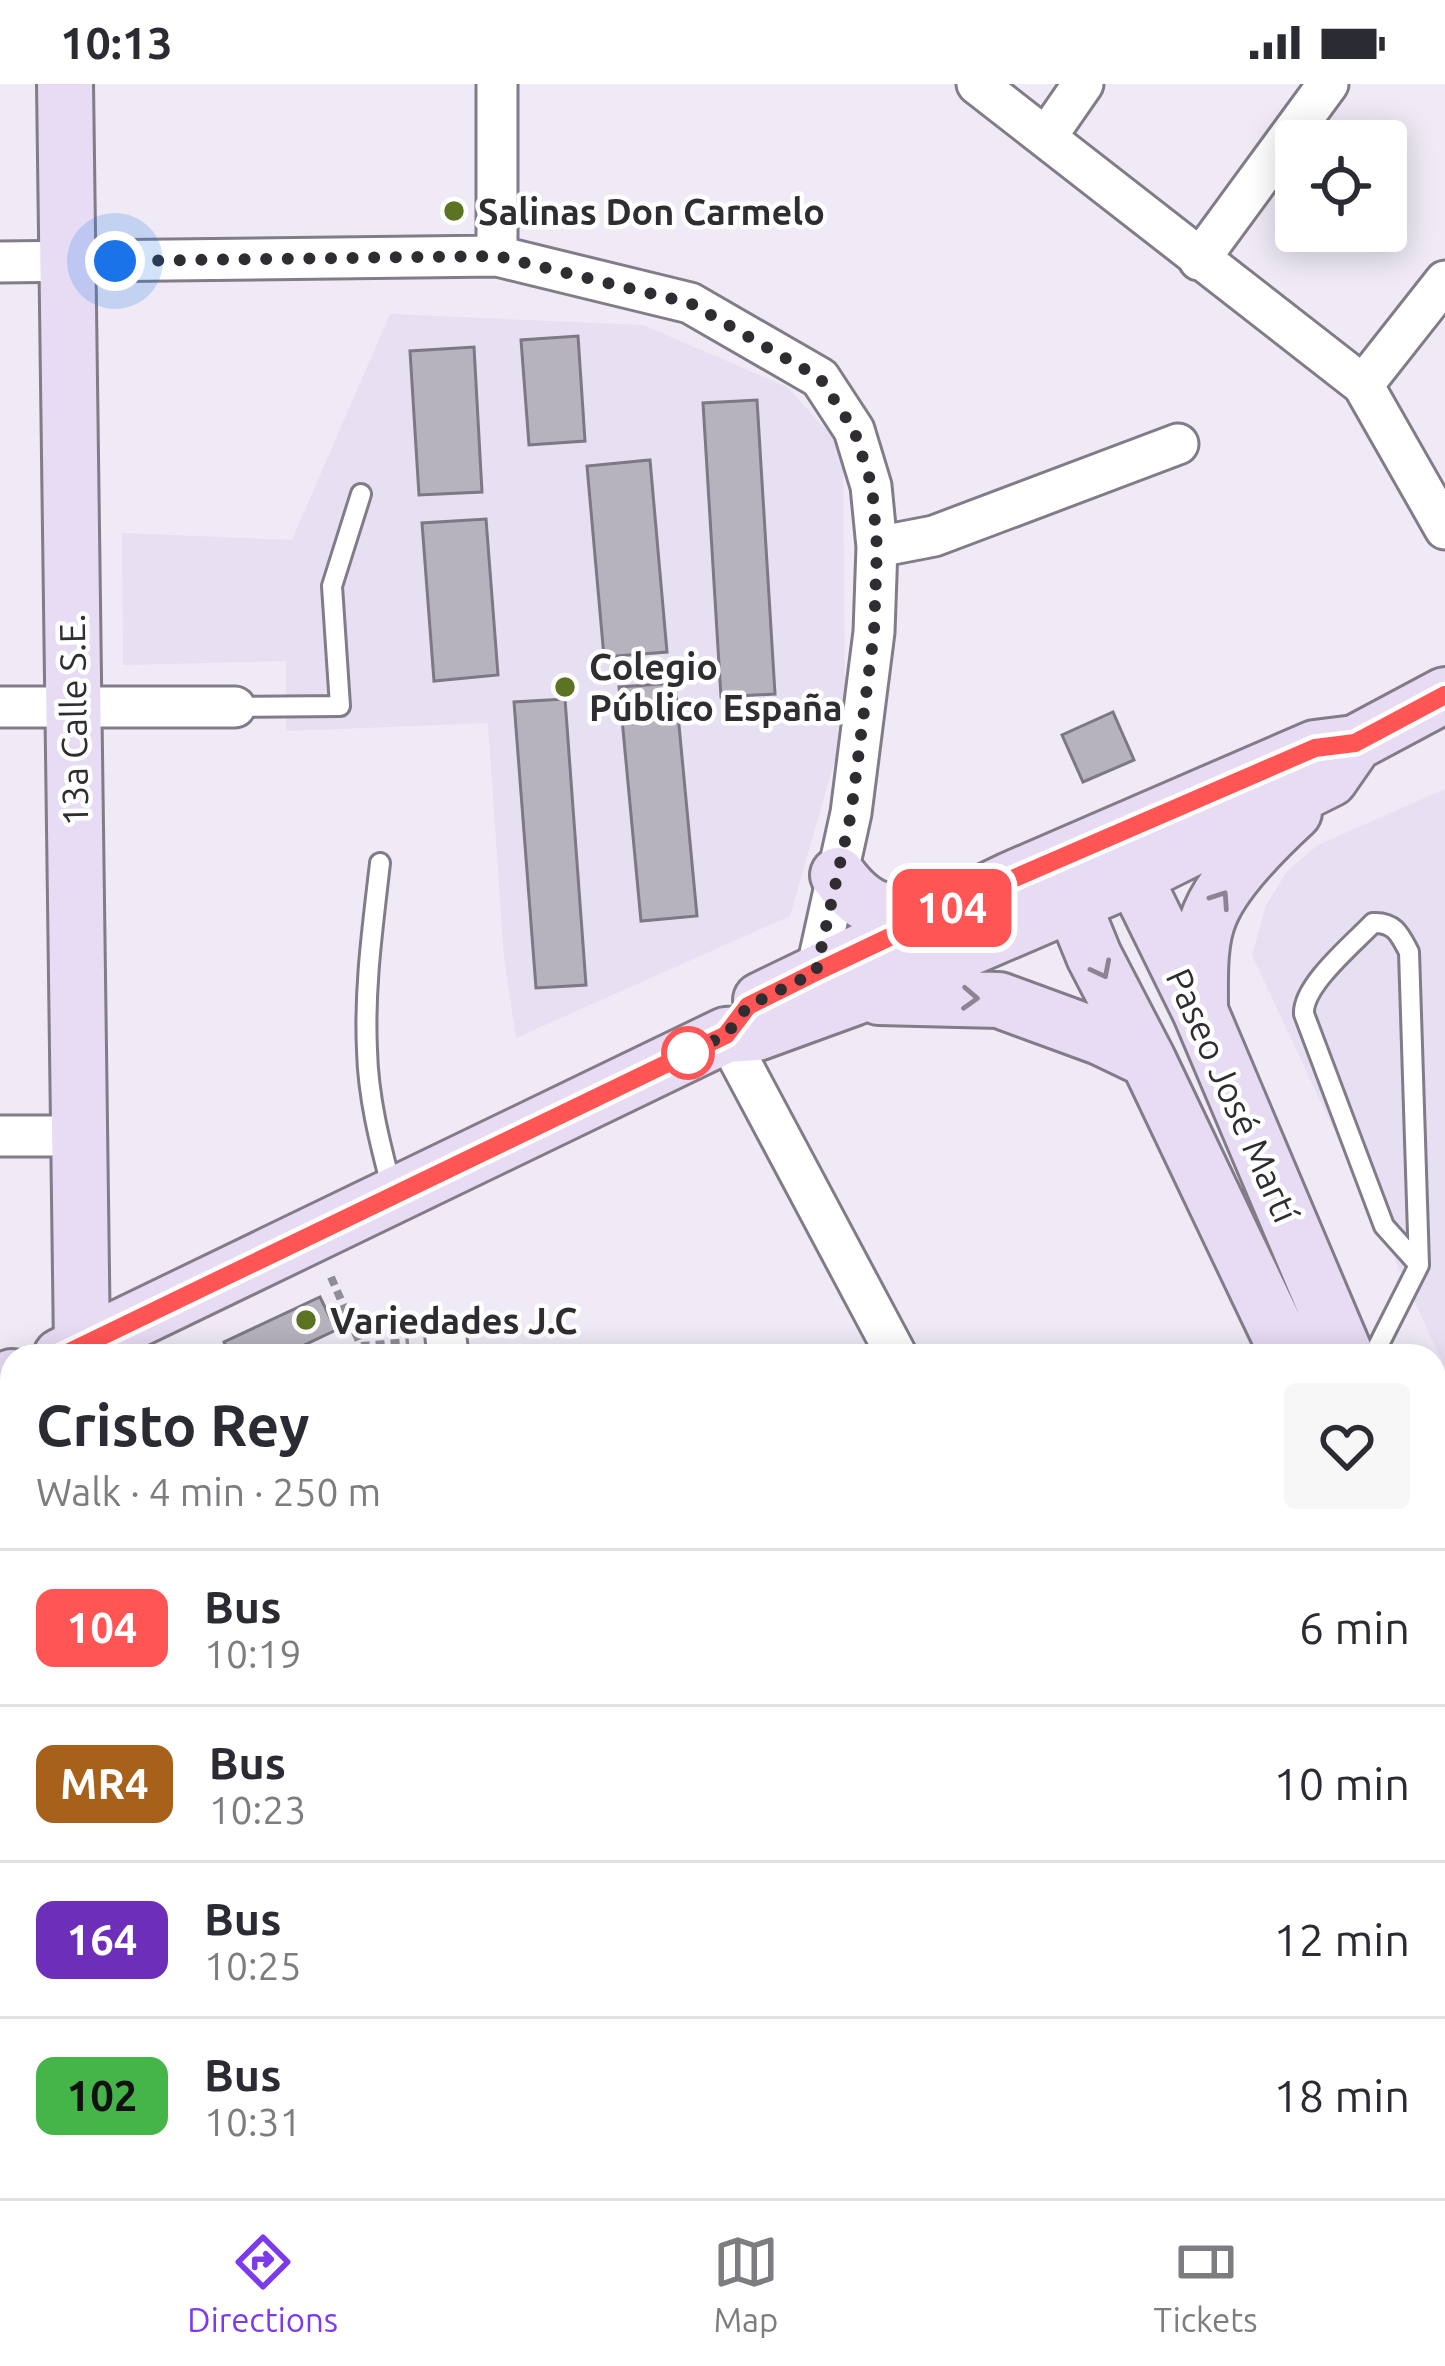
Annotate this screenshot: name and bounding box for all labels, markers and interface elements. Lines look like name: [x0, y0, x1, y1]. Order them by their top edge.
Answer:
text: 10:13: [60, 17, 173, 68]
map controls: [1275, 120, 1407, 252]
button: locate: [1275, 120, 1407, 252]
place label: Salinas Don Carmelo: [478, 191, 825, 232]
marker: Salinas Don Carmelo: [441, 198, 467, 224]
your location: [85, 231, 145, 291]
street label: 13a Calle S.E.: [51, 613, 95, 827]
place label: Colegio Público España: [589, 646, 843, 728]
marker: Colegio Público España: [552, 674, 578, 700]
line badge: 104: [883, 869, 1021, 947]
text: 104: [916, 884, 988, 931]
one-way arrow: [1207, 890, 1229, 912]
one-way arrow: [1087, 958, 1111, 979]
street label: Paseo José Martí: [1159, 962, 1308, 1229]
one-way arrow: [961, 985, 980, 1011]
unlabelled marker: [663, 1028, 713, 1078]
place label: Variedades J.C: [330, 1300, 577, 1341]
marker: Variedades J.C: [293, 1307, 319, 1333]
button: heart: [1284, 1383, 1410, 1509]
text: Cristo Rey: [36, 1393, 310, 1457]
text: Walk · 4 min · 250 m: [36, 1470, 381, 1513]
text: Bus: [204, 1581, 281, 1632]
text: 6 min: [1299, 1602, 1410, 1653]
text: 104: [66, 1604, 138, 1651]
text: 10:19: [204, 1632, 302, 1675]
text: Bus: [209, 1737, 286, 1788]
text: 10 min: [1273, 1758, 1410, 1809]
text: MR4: [60, 1760, 149, 1807]
text: 10:23: [209, 1788, 306, 1831]
text: Bus: [204, 1893, 281, 1944]
text: 12 min: [1273, 1914, 1410, 1965]
text: 164: [66, 1916, 138, 1963]
text: 10:25: [204, 1944, 302, 1987]
text: Bus: [204, 2049, 281, 2100]
text: 18 min: [1273, 2070, 1410, 2121]
text: 102: [66, 2072, 138, 2119]
text: 10:31: [204, 2100, 302, 2143]
tab: Directions: [187, 2229, 338, 2338]
tab: Map: [713, 2229, 779, 2338]
tab: Tickets: [1154, 2229, 1258, 2338]

